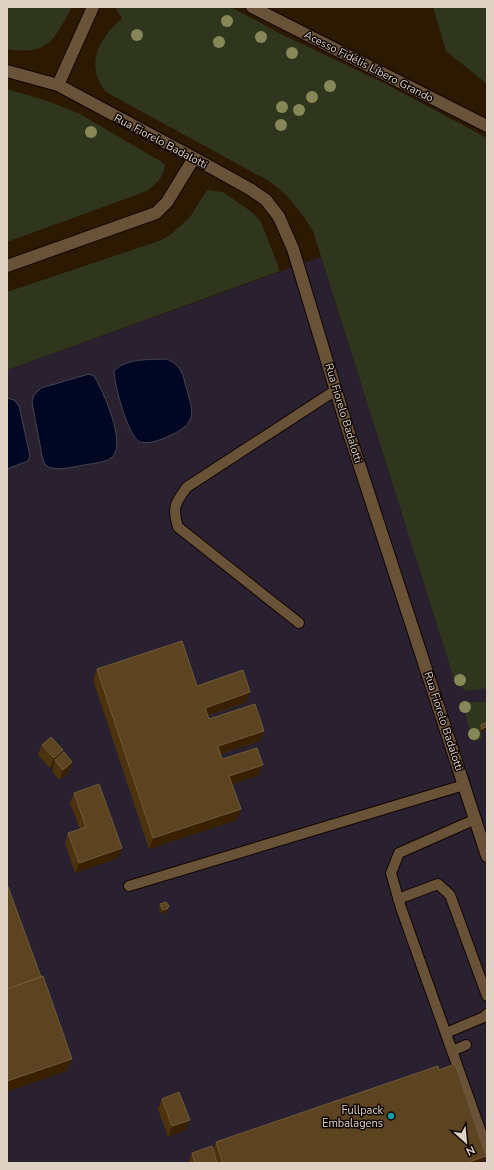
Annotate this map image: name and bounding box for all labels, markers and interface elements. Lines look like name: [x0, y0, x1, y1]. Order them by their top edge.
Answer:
street label: Acesso Fidélis Líbero Grando: [302, 27, 436, 106]
street label: Rua Fiorelo Badalotti: [111, 110, 210, 172]
street label: Rua Fiorelo Badalotti: [321, 361, 366, 465]
street label: Rua Fiorelo Badalotti: [420, 670, 467, 773]
place label: Fullpack Embalagens: [322, 1103, 383, 1131]
marker: Fullpack Embalagens: [386, 1111, 396, 1121]
north arrow: [446, 1122, 486, 1162]
text: N: [463, 1142, 477, 1159]

